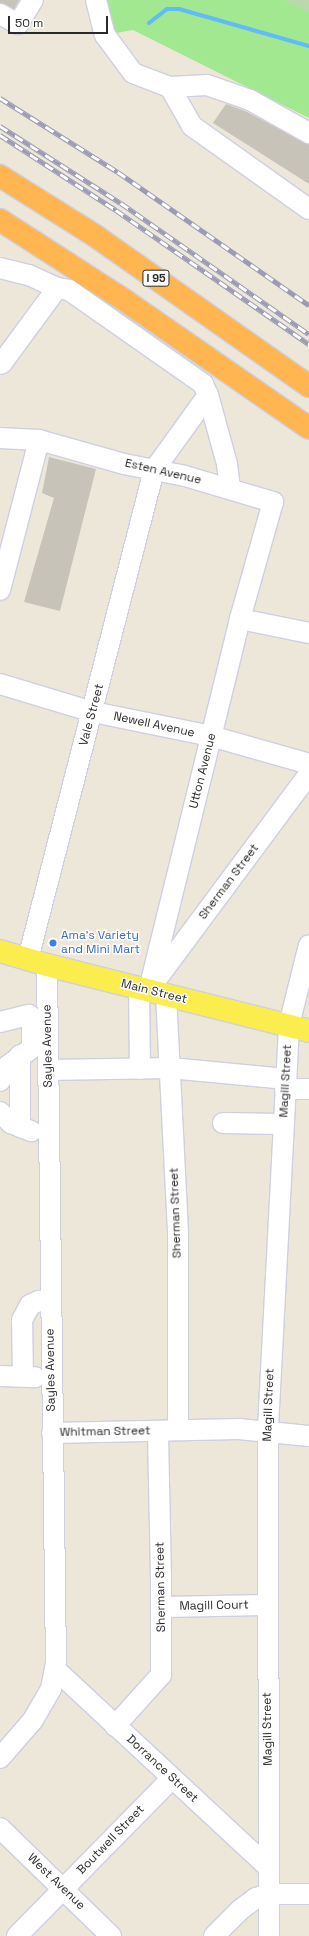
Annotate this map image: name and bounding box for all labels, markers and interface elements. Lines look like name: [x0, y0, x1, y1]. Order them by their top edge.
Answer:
scale bar: [10, 8, 110, 34]
text: 50 m: [15, 15, 43, 31]
road number: I 95: [142, 269, 170, 287]
street label: Esten Avenue: [123, 456, 203, 488]
street label: Vale Street: [77, 682, 107, 748]
street label: Newell Avenue: [112, 709, 196, 741]
street label: Utton Avenue: [187, 732, 219, 810]
street label: Sherman Street: [196, 841, 262, 923]
place label: Ama's Variety and Mini Mart: [61, 929, 140, 957]
marker: Ama's Variety and Mini Mart: [48, 938, 58, 948]
street label: Main Street: [120, 977, 188, 1007]
street label: Sayles Avenue: [40, 1004, 56, 1088]
street label: Magill Street: [277, 1044, 295, 1118]
street label: Sherman Street: [167, 1167, 185, 1259]
street label: Sayles Avenue: [43, 1328, 59, 1412]
street label: Magill Street: [261, 1368, 277, 1442]
street label: Whitman Street: [60, 1424, 150, 1440]
street label: Sherman Street: [153, 1542, 169, 1632]
street label: Magill Court: [179, 1598, 249, 1614]
street label: Magill Street: [260, 1692, 276, 1766]
street label: Dorrance Street: [123, 1732, 201, 1806]
street label: Boutwell Street: [74, 1802, 148, 1878]
street label: West Avenue: [24, 1851, 88, 1913]

